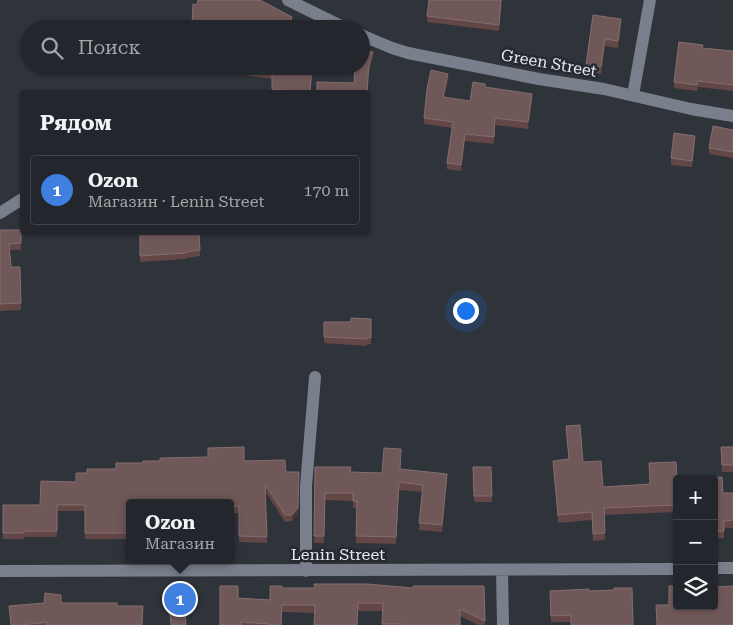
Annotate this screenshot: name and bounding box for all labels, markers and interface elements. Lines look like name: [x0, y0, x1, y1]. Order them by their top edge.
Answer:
search box: [20, 20, 370, 75]
icon: search: [38, 34, 66, 62]
text: Поиск: [78, 36, 141, 59]
street label: Green Street: [500, 45, 598, 81]
text: Рядом: [40, 111, 112, 135]
text: Ozon: [88, 169, 138, 192]
text: 1: [53, 181, 61, 200]
text: 170 m: [303, 181, 349, 200]
text: Магазин · Lenin Street: [88, 192, 264, 211]
your location: [453, 298, 479, 324]
map controls: [673, 475, 718, 610]
button: +: [673, 475, 718, 520]
popup: [126, 499, 234, 564]
text: Ozon: [145, 511, 195, 534]
button: −: [673, 520, 718, 565]
text: Магазин: [145, 534, 215, 553]
street label: Lenin Street: [291, 545, 385, 564]
button: layers: [673, 565, 718, 610]
pin: 1: [164, 580, 196, 618]

